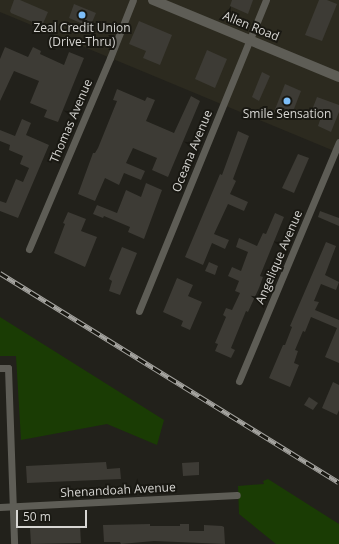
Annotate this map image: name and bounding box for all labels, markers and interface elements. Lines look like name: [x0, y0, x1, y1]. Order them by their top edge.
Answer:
street label: Allen Road: [221, 8, 281, 44]
marker: Zeal Credit Union (Drive-Thru): [77, 10, 87, 20]
place label: Zeal Credit Union (Drive-Thru): [33, 21, 131, 49]
street label: Thomas Avenue: [47, 77, 95, 165]
marker: Smile Sensation: [282, 96, 292, 106]
place label: Smile Sensation: [243, 107, 331, 121]
street label: Oceana Avenue: [169, 108, 215, 194]
street label: Angelique Avenue: [253, 208, 305, 306]
street label: Shenandoah Avenue: [60, 480, 176, 500]
scale bar: [18, 502, 89, 528]
text: 50 m: [23, 508, 51, 525]

